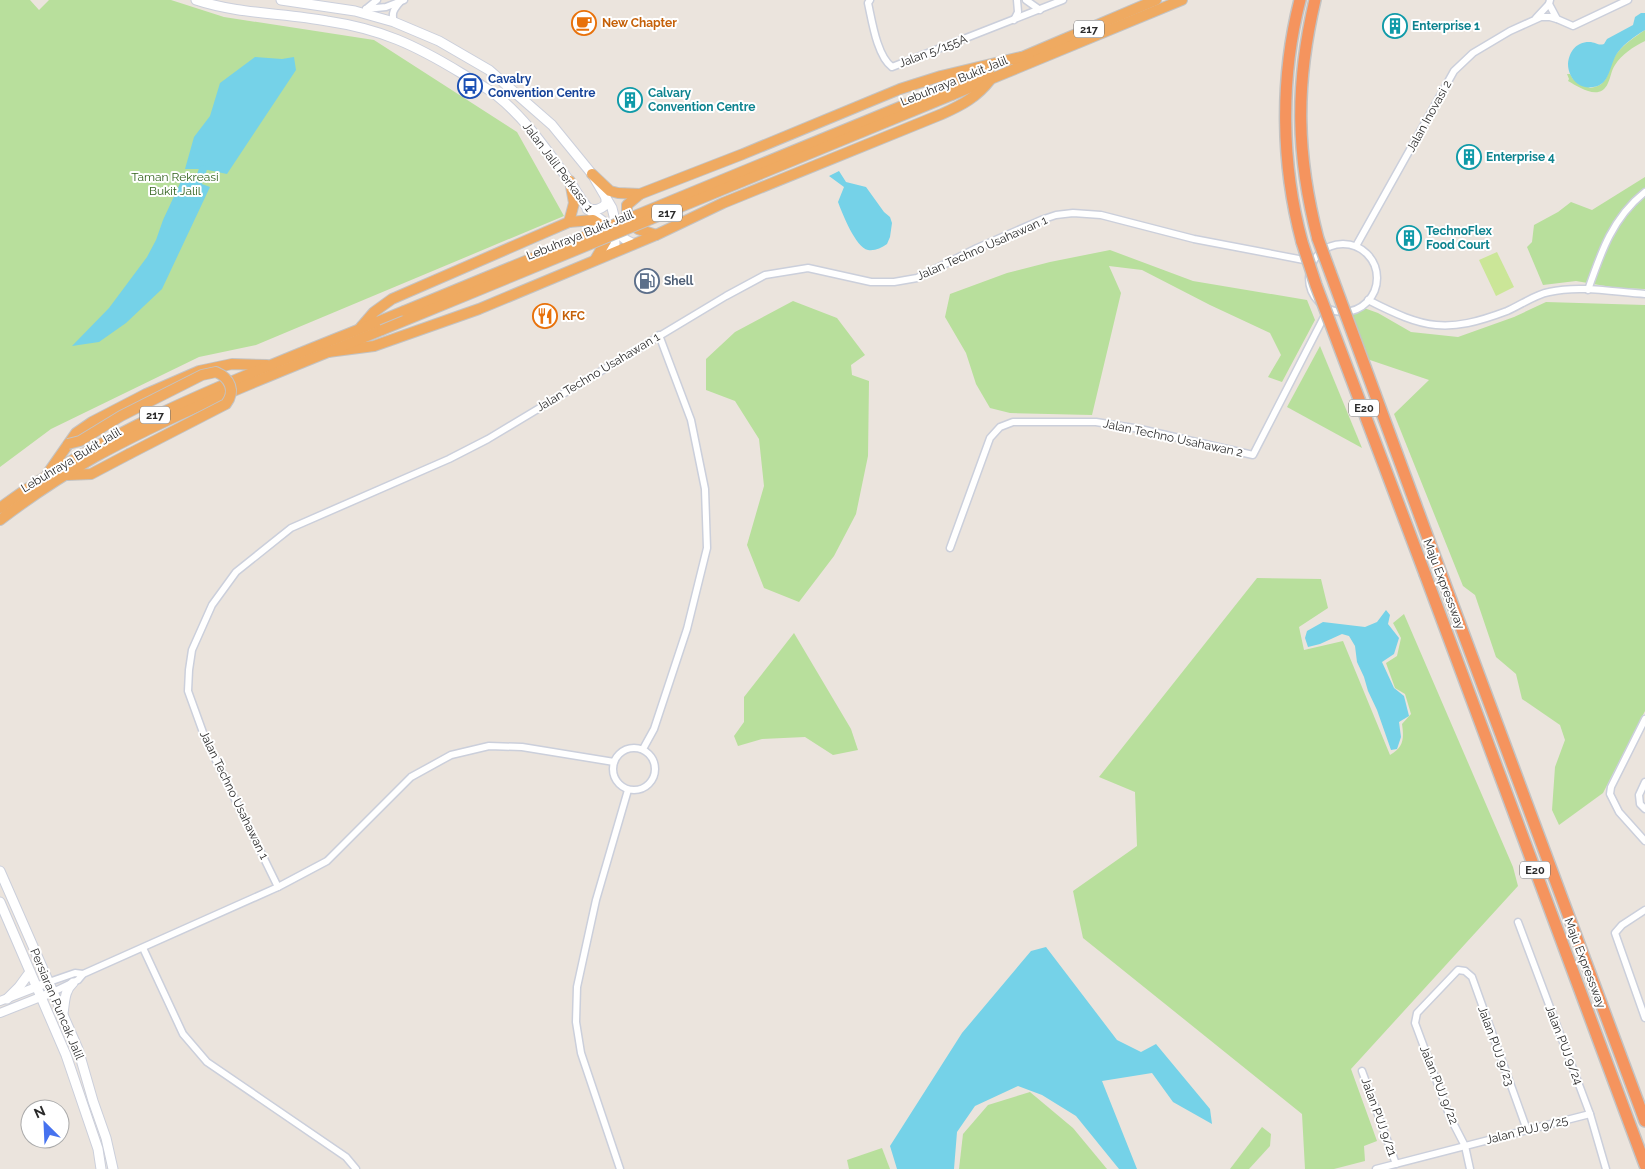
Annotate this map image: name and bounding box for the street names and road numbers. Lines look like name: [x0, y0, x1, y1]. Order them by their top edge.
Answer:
road number: 217: [1074, 20, 1104, 38]
street label: Jalan 5/155A: [897, 32, 969, 70]
street label: Lebuhraya Bukit Jalil: [898, 53, 1010, 109]
street label: Jalan Inovasi 2: [1404, 78, 1454, 154]
street label: Jalan Jalil Perkasa 1: [520, 120, 596, 214]
road number: 217: [652, 204, 682, 222]
street label: Lebuhraya Bukit Jalil: [524, 207, 636, 263]
street label: Jalan Techno Usahawan 1: [915, 213, 1049, 283]
street label: Jalan Techno Usahawan 1: [534, 330, 662, 414]
road number: E20: [1349, 399, 1379, 416]
road number: 217: [140, 406, 170, 424]
street label: Jalan Techno Usahawan 2: [1102, 416, 1244, 460]
street label: Lebuhraya Bukit Jalil: [18, 424, 124, 495]
street label: Maju Expressway: [1420, 537, 1468, 632]
street label: Jalan Techno Usahawan 1: [197, 728, 271, 862]
road number: E20: [1520, 862, 1550, 878]
street label: Maju Expressway: [1561, 916, 1609, 1011]
street label: Persiaran Puncak Jalil: [27, 946, 87, 1062]
street label: Jalan PUJ 9/24: [1542, 1003, 1586, 1087]
street label: Jalan PUJ 9/23: [1475, 1004, 1517, 1088]
street label: Jalan PUJ 9/22: [1417, 1044, 1461, 1126]
street label: Jalan PUJ 9/21: [1358, 1076, 1400, 1158]
street label: Jalan PUJ 9/25: [1485, 1113, 1570, 1147]

